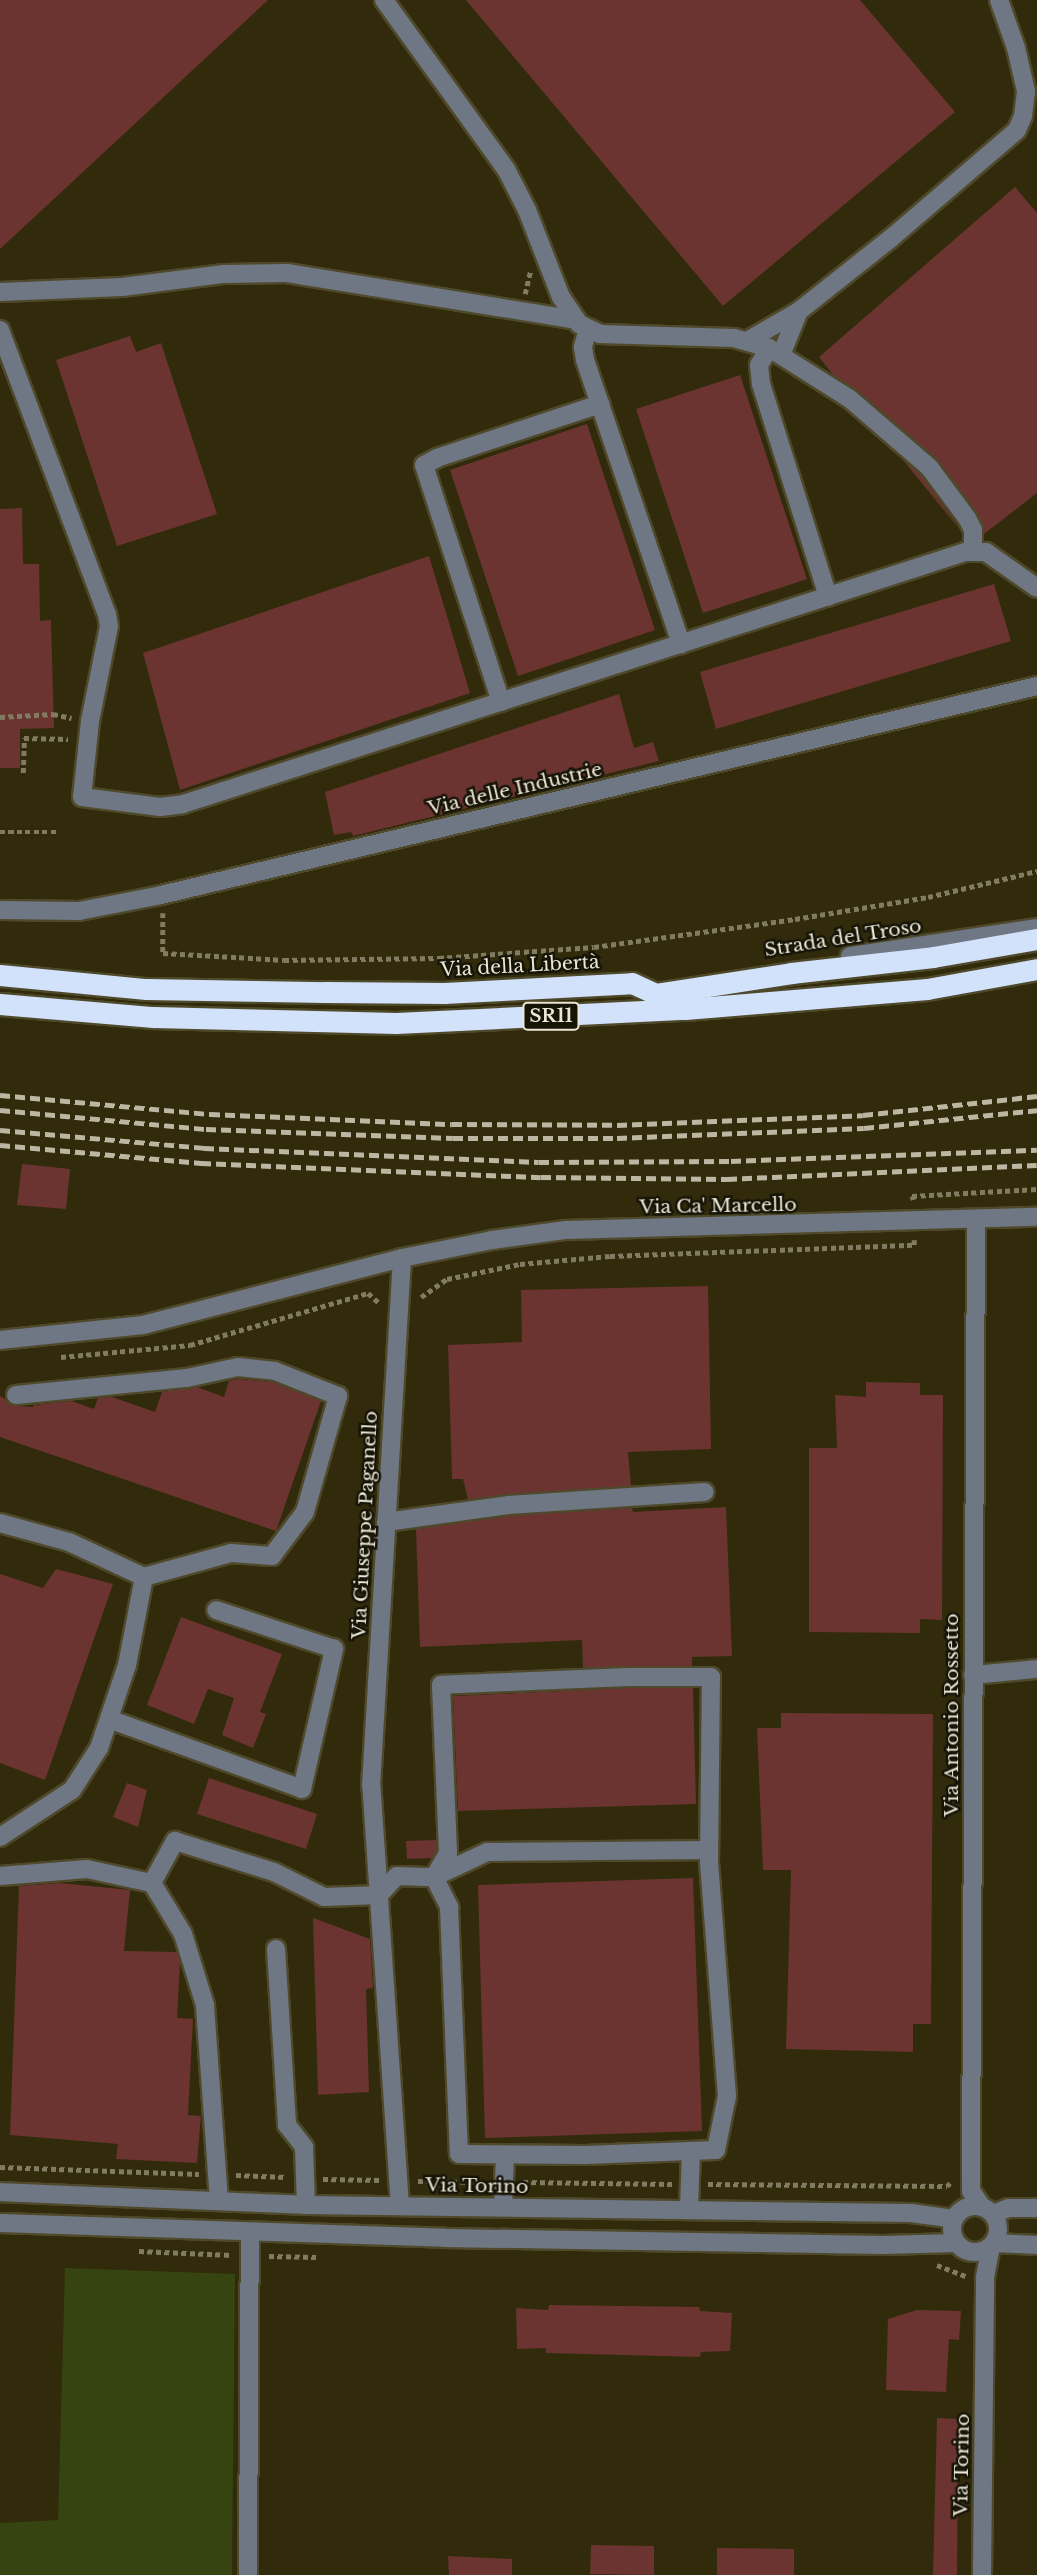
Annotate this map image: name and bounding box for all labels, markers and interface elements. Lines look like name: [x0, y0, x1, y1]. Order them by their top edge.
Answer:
street label: Via delle Industrie: [426, 758, 604, 820]
street label: Strada del Troso: [763, 914, 923, 962]
street label: Via della Libertà: [440, 950, 600, 982]
road number: SR11: [521, 1001, 581, 1030]
street label: Via Ca' Marcello: [639, 1193, 797, 1219]
street label: Via Giuseppe Paganello: [348, 1410, 382, 1640]
street label: Via Antonio Rossetto: [941, 1613, 963, 1817]
street label: Via Torino: [425, 2174, 529, 2198]
street label: Via Torino: [950, 2413, 974, 2517]

